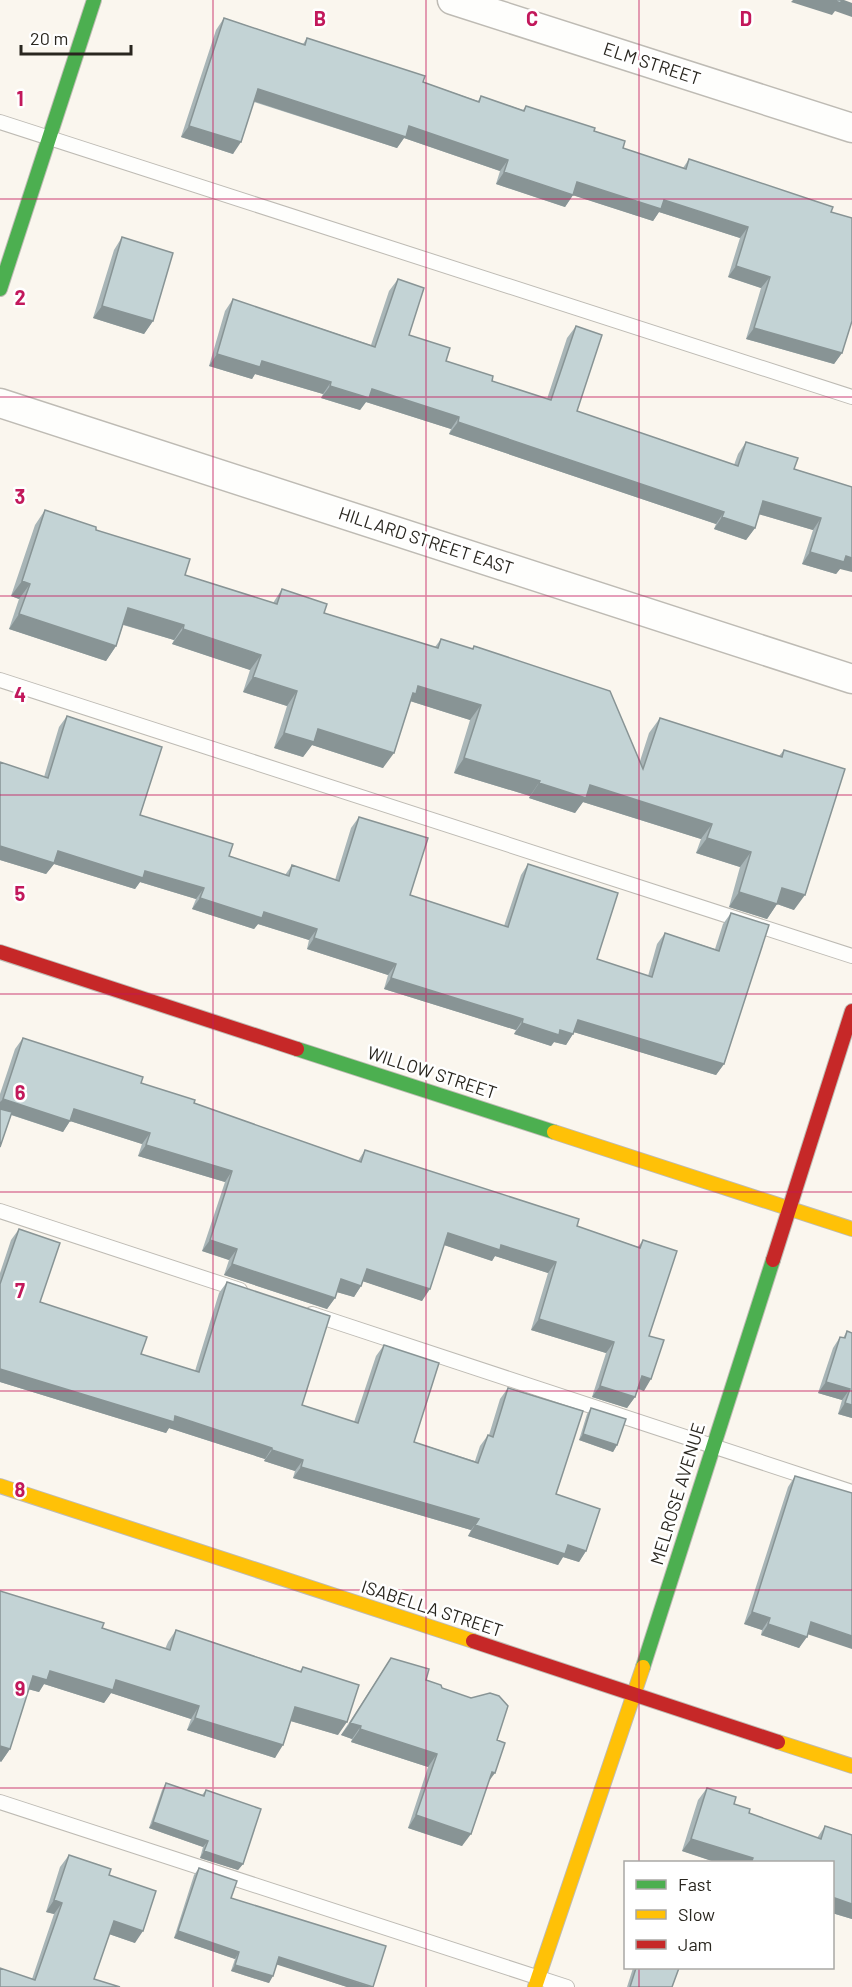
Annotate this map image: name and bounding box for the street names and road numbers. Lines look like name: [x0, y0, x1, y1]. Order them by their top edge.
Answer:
street label: ELM STREET: [601, 37, 704, 89]
street label: HILLARD STREET EAST: [336, 501, 517, 579]
street label: WILLOW STREET: [365, 1041, 500, 1103]
street label: MELROSE AVENUE: [645, 1420, 709, 1567]
street label: ISABELLA STREET: [359, 1575, 506, 1641]

